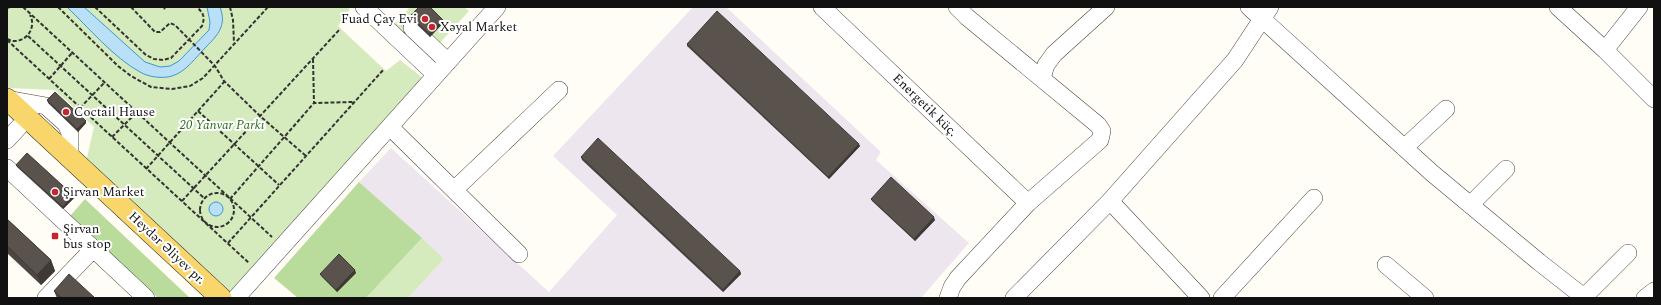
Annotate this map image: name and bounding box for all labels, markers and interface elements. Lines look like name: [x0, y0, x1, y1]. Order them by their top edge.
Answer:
place label: Fuad Çay Evi: [341, 9, 417, 29]
marker: Fuad Çay Evi: [420, 14, 430, 24]
place label: Xəyal Market: [440, 17, 518, 37]
marker: Xəyal Market: [427, 22, 437, 32]
street label: Energetik küç.: [888, 69, 962, 141]
place label: Coctail Hause: [74, 102, 155, 122]
marker: Coctail Hause: [61, 107, 71, 117]
park label: 20 Yanvar Parkı: [178, 115, 265, 135]
place label: Şirvan Market: [63, 182, 145, 202]
marker: Şirvan Market: [50, 187, 60, 197]
street label: Heydər Əliyev pr.: [124, 207, 210, 289]
place label: Şirvan bus stop: [63, 219, 111, 254]
marker: Şirvan bus stop: [50, 231, 60, 241]

